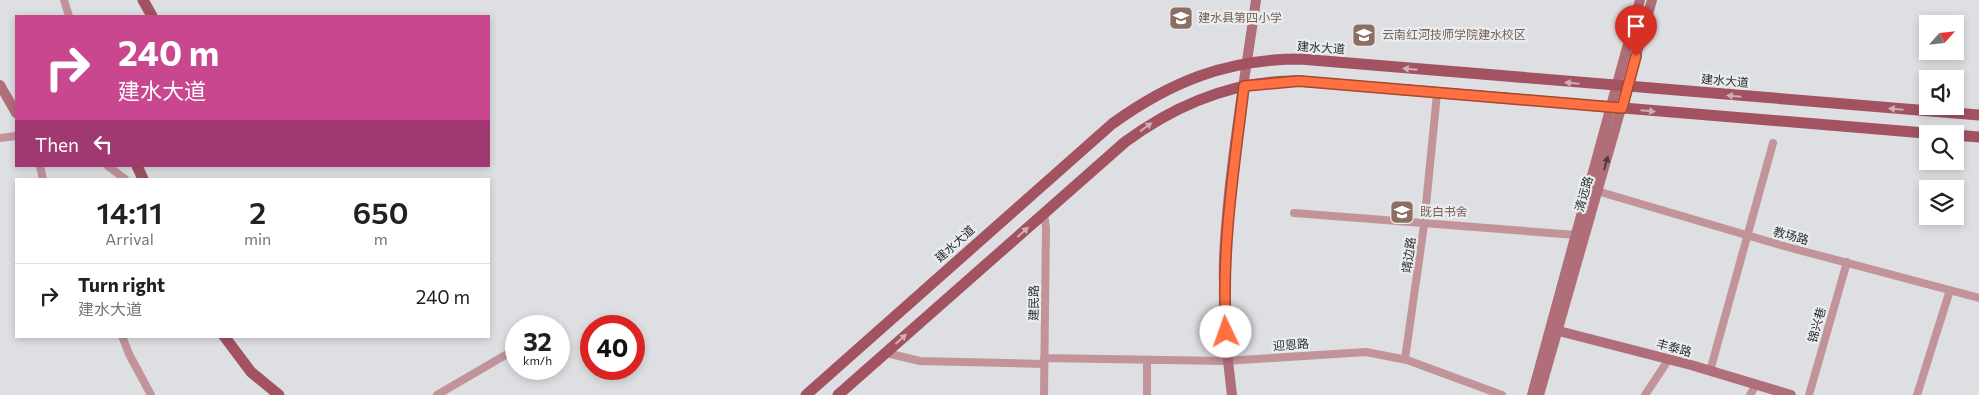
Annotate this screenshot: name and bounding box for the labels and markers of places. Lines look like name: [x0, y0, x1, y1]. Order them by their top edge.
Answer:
school or university icon: 建水县第四小学: [1168, 5, 1194, 31]
pin: [1615, 5, 1657, 56]
place label: 建水县第四小学: [1198, 10, 1282, 24]
school or university icon: 云南红河技师学院建水校区: [1351, 22, 1377, 48]
place label: 云南红河技师学院建水校区: [1382, 27, 1526, 41]
school or university icon: 既白书舍: [1389, 199, 1415, 225]
place label: 既白书舍: [1420, 204, 1468, 218]

